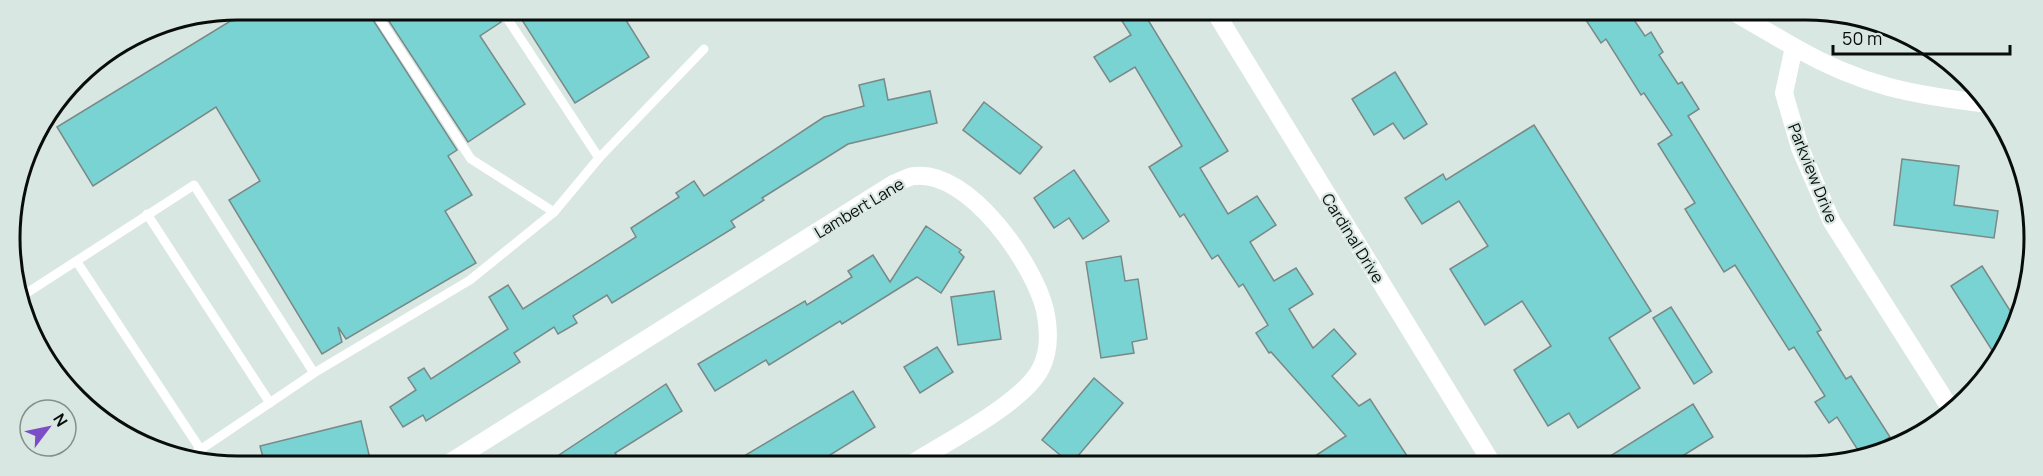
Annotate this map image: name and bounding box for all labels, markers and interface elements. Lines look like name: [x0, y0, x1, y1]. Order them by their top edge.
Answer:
scale bar: [1833, 18, 2010, 56]
text: 50 m: [1842, 26, 1882, 50]
street label: Parkview Drive: [1783, 120, 1843, 226]
street label: Lambert Lane: [810, 173, 908, 243]
street label: Cardinal Drive: [1317, 189, 1389, 287]
north arrow: [18, 398, 78, 458]
text: N: [48, 409, 73, 431]

